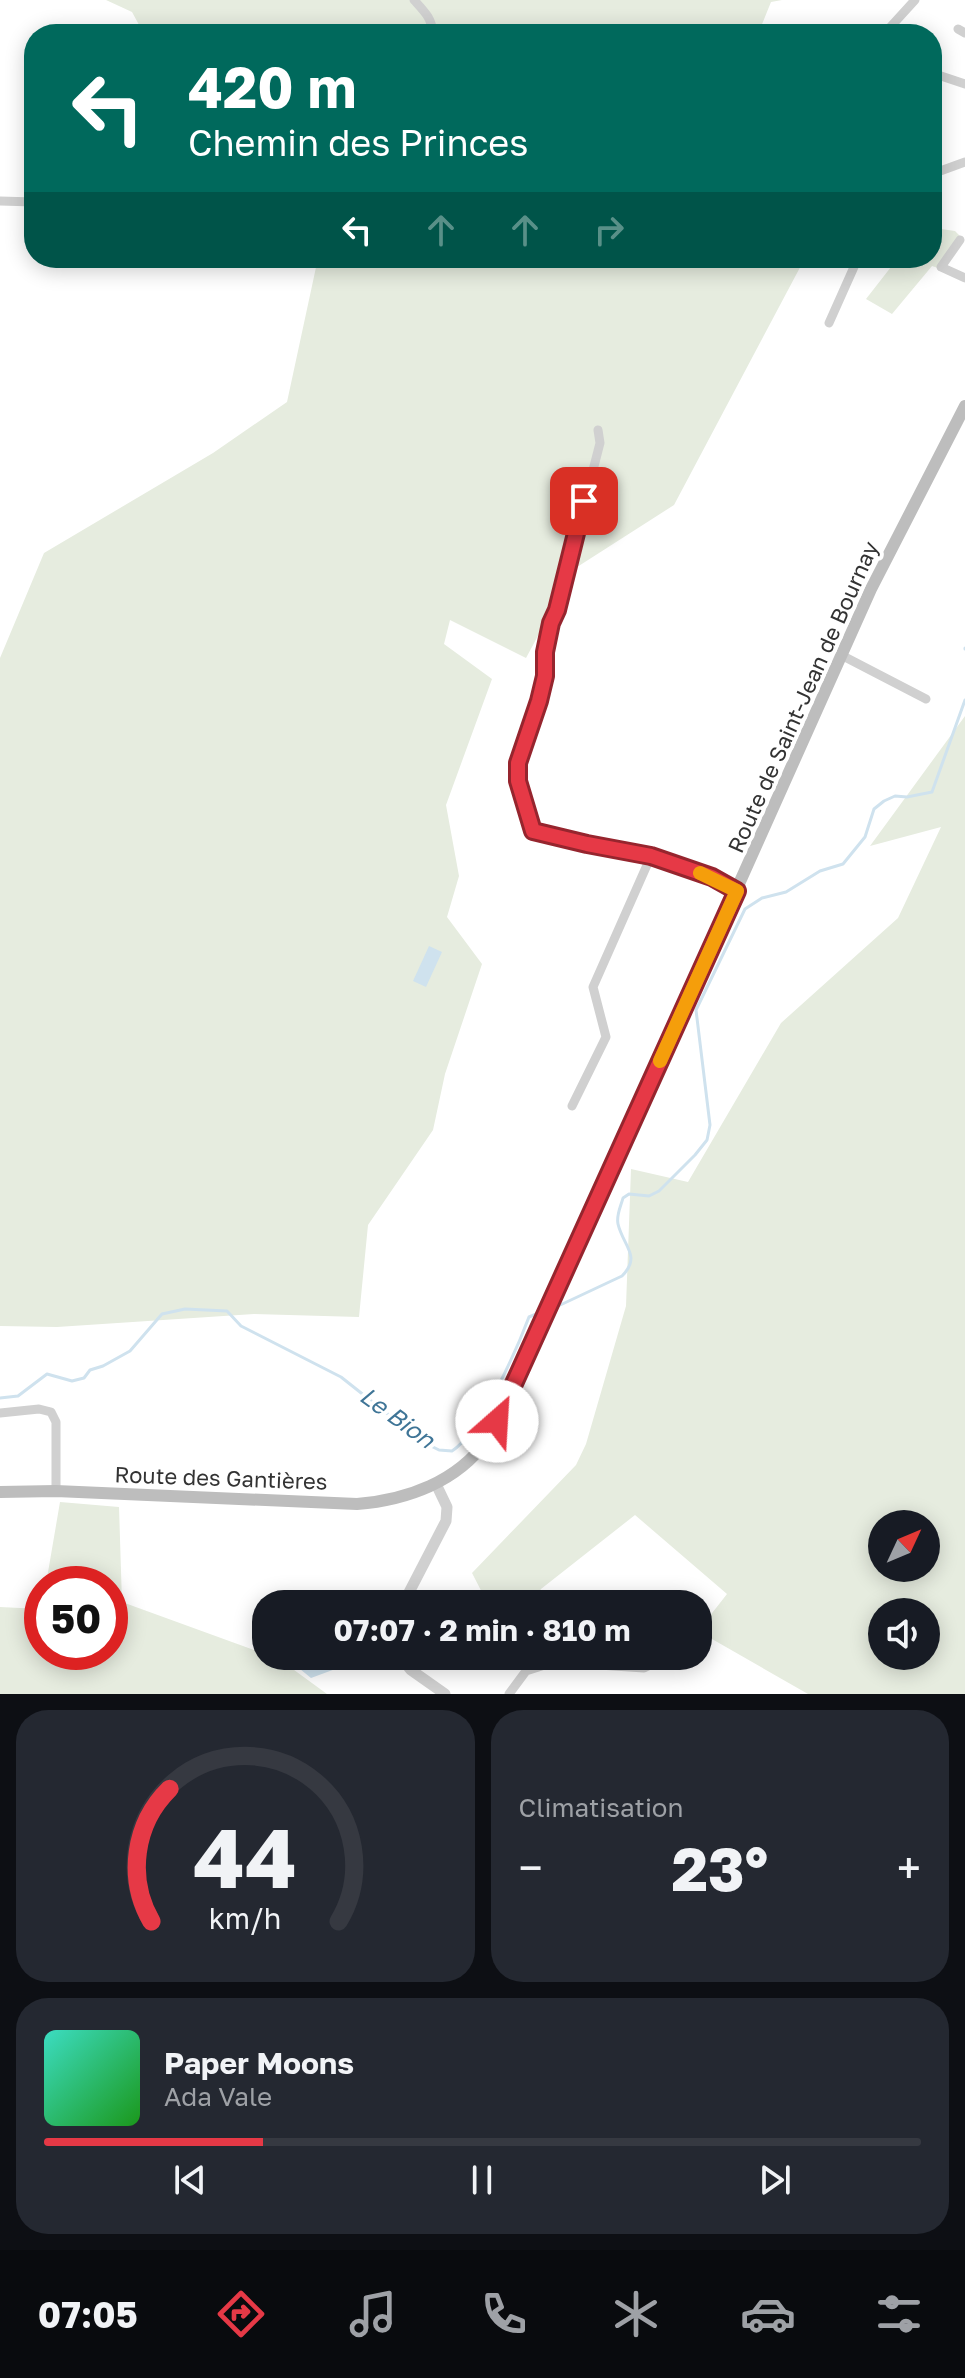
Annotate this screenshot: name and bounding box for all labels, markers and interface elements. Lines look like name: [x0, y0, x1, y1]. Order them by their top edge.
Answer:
text: 420 m: [188, 53, 357, 120]
icon: left: [56, 56, 160, 160]
text: Chemin des Princes: [188, 121, 528, 164]
icon: left: [335, 208, 379, 252]
icon: ahead: [419, 208, 463, 252]
icon: ahead: [503, 208, 547, 252]
icon: right: [587, 208, 631, 252]
pin: [550, 467, 618, 535]
icon: arrive: [562, 479, 606, 523]
street label: Route de Saint-Jean de Bournay: [721, 537, 884, 857]
position arrow: [455, 1379, 539, 1463]
water label: Le Bion: [355, 1380, 442, 1454]
street label: Route des Gantières: [114, 1460, 328, 1495]
north arrow: [868, 1510, 940, 1582]
map controls: [868, 1510, 940, 1670]
speed limit sign: 50: [24, 1566, 128, 1670]
button: sound: [868, 1598, 940, 1670]
text: 07:07 · 2 min · 810 m: [334, 1612, 630, 1648]
text: Climatisation: [519, 1792, 683, 1823]
text: 44: [193, 1806, 297, 1906]
text: 23°: [671, 1832, 768, 1904]
text: −: [519, 1841, 543, 1894]
text: +: [897, 1841, 921, 1894]
text: km/h: [209, 1901, 282, 1935]
text: Paper Moons: [164, 2045, 354, 2081]
text: Ada Vale: [164, 2081, 272, 2112]
icon: previous: [168, 2158, 212, 2202]
icon: pause: [460, 2158, 504, 2202]
icon: next: [753, 2158, 797, 2202]
icon: directions: [213, 2286, 269, 2342]
icon: music: [345, 2286, 401, 2342]
icon: phone: [476, 2286, 532, 2342]
icon: climate: [608, 2286, 664, 2342]
icon: car: [740, 2286, 796, 2342]
icon: filters: [871, 2286, 927, 2342]
text: 07:05: [38, 2293, 138, 2336]

